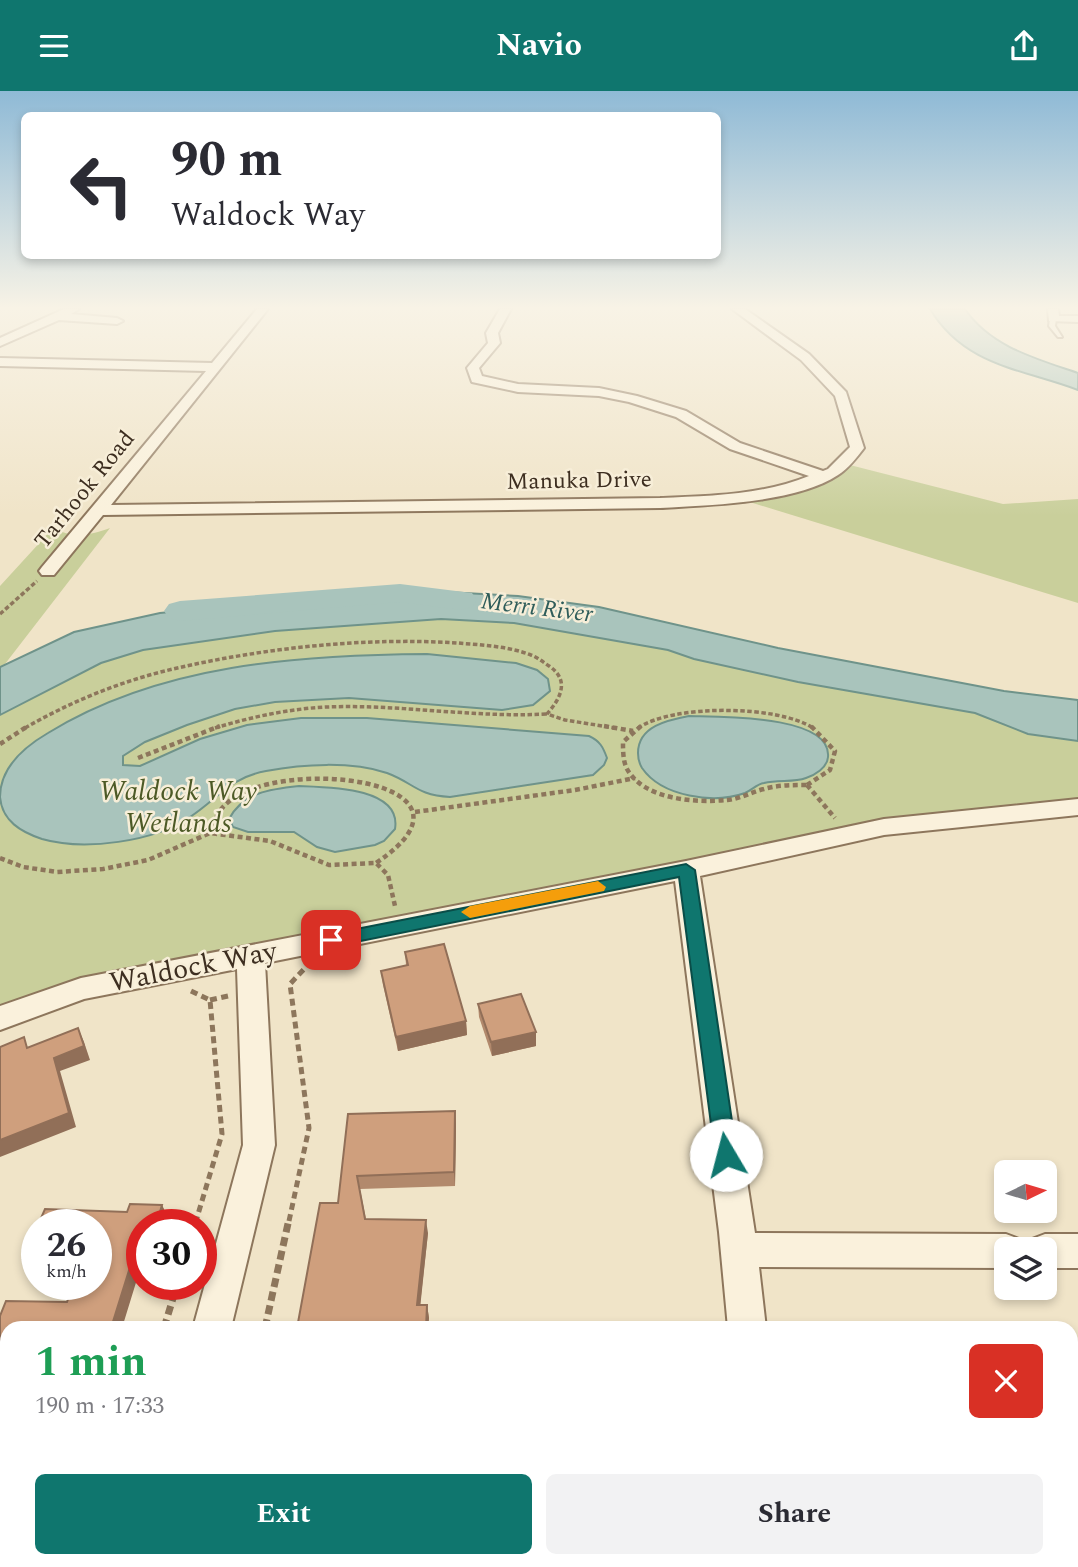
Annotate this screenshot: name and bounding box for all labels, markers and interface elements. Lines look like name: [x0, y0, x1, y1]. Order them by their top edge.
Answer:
text: Navio: [496, 21, 582, 70]
icon: menu: [35, 27, 73, 65]
icon: share: [1005, 27, 1043, 65]
text: 90 m: [171, 123, 282, 198]
icon: left: [56, 140, 147, 231]
text: Waldock Way: [171, 191, 365, 240]
street label: Tarhook Road: [26, 423, 144, 557]
street label: Manuka Drive: [506, 462, 652, 500]
water label: Merri River: [479, 583, 596, 633]
park label: Waldock Way Wetlands: [99, 770, 257, 845]
pin: [301, 910, 361, 970]
icon: arrive: [312, 921, 350, 959]
street label: Waldock Way: [106, 929, 282, 1004]
position arrow: [689, 1118, 763, 1192]
north arrow: [994, 1160, 1057, 1223]
map controls: [994, 1160, 1057, 1300]
speed limit sign: 30: [126, 1209, 217, 1300]
text: 26: [47, 1219, 86, 1272]
button: layers: [994, 1237, 1057, 1300]
text: km/h: [46, 1258, 87, 1285]
text: 1 min: [35, 1331, 147, 1394]
button: close: [969, 1344, 1043, 1418]
text: 190 m · 17:33: [35, 1389, 164, 1424]
button: Exit: [35, 1474, 532, 1554]
button: Share: [546, 1474, 1043, 1554]

